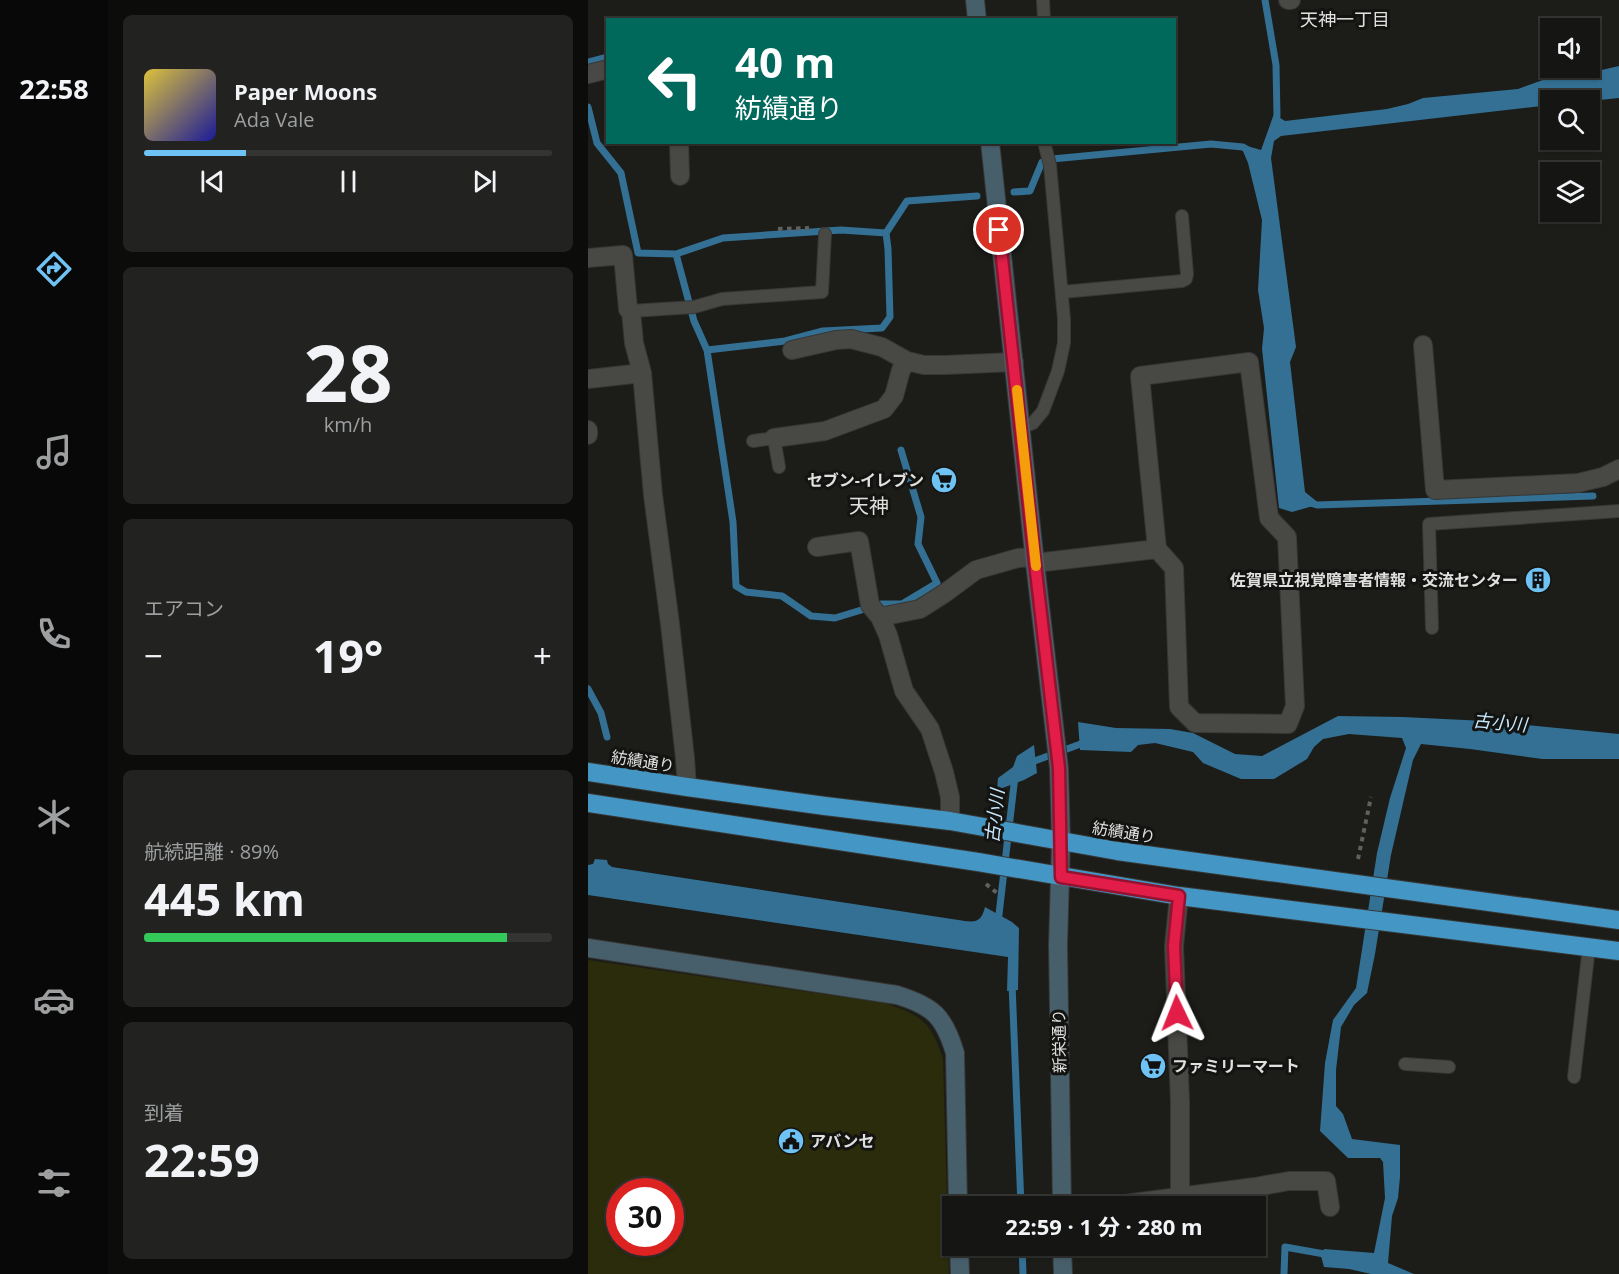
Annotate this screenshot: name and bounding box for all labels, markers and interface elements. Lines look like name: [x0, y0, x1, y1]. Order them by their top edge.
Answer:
district label: 天神一丁目: [1300, 7, 1390, 31]
map controls: [1540, 18, 1600, 222]
button: sound: [1540, 18, 1600, 78]
text: 40 m: [735, 33, 835, 90]
icon: left: [636, 42, 714, 120]
text: 22:58: [19, 70, 89, 107]
text: Paper Moons: [234, 76, 377, 106]
text: 紡績通り: [735, 89, 843, 126]
button: search: [1540, 90, 1600, 150]
text: Ada Vale: [234, 106, 315, 133]
button: layers: [1540, 162, 1600, 222]
icon: previous: [196, 165, 229, 198]
icon: pause: [332, 165, 365, 198]
icon: next: [468, 165, 501, 198]
pin: [973, 204, 1024, 255]
icon: arrive: [982, 213, 1015, 246]
icon: directions: [33, 248, 75, 290]
text: 28: [303, 319, 393, 425]
text: km/h: [324, 411, 372, 438]
icon: music: [33, 431, 75, 473]
supermarket icon: セブン-イレブン: [929, 465, 959, 495]
place label: セブン-イレブン: [807, 469, 924, 491]
district label: 天神: [849, 492, 889, 519]
building icon: 佐賀県立視覚障害者情報・交流センター: [1523, 565, 1553, 595]
place label: 佐賀県立視覚障害者情報・交流センター: [1229, 569, 1518, 591]
text: エアコン: [144, 595, 224, 622]
icon: phone: [33, 613, 75, 655]
text: 19°: [313, 625, 383, 686]
text: −: [144, 633, 163, 678]
text: +: [533, 633, 552, 678]
water label: 古小川: [1472, 708, 1530, 736]
street label: 紡績通り: [610, 745, 676, 777]
water label: 古小川: [979, 786, 1009, 844]
icon: climate: [33, 796, 75, 838]
street label: 紡績通り: [1091, 816, 1157, 848]
text: 航続距離 · 89%: [144, 838, 279, 865]
text: 445 km: [144, 868, 305, 929]
icon: car: [33, 979, 75, 1021]
position arrow: [1145, 981, 1209, 1045]
street label: 新栄通り: [1047, 1009, 1071, 1073]
supermarket icon: ファミリーマート: [1138, 1051, 1168, 1081]
place label: ファミリーマート: [1172, 1055, 1300, 1077]
text: 到着: [144, 1099, 184, 1126]
public building icon: アバンセ: [776, 1126, 806, 1156]
text: 22:59: [144, 1129, 260, 1190]
place label: アバンセ: [810, 1130, 874, 1152]
icon: filters: [33, 1162, 75, 1204]
speed limit sign: 30: [606, 1178, 684, 1256]
text: 22:59 · 1 分 · 280 m: [1005, 1211, 1203, 1241]

